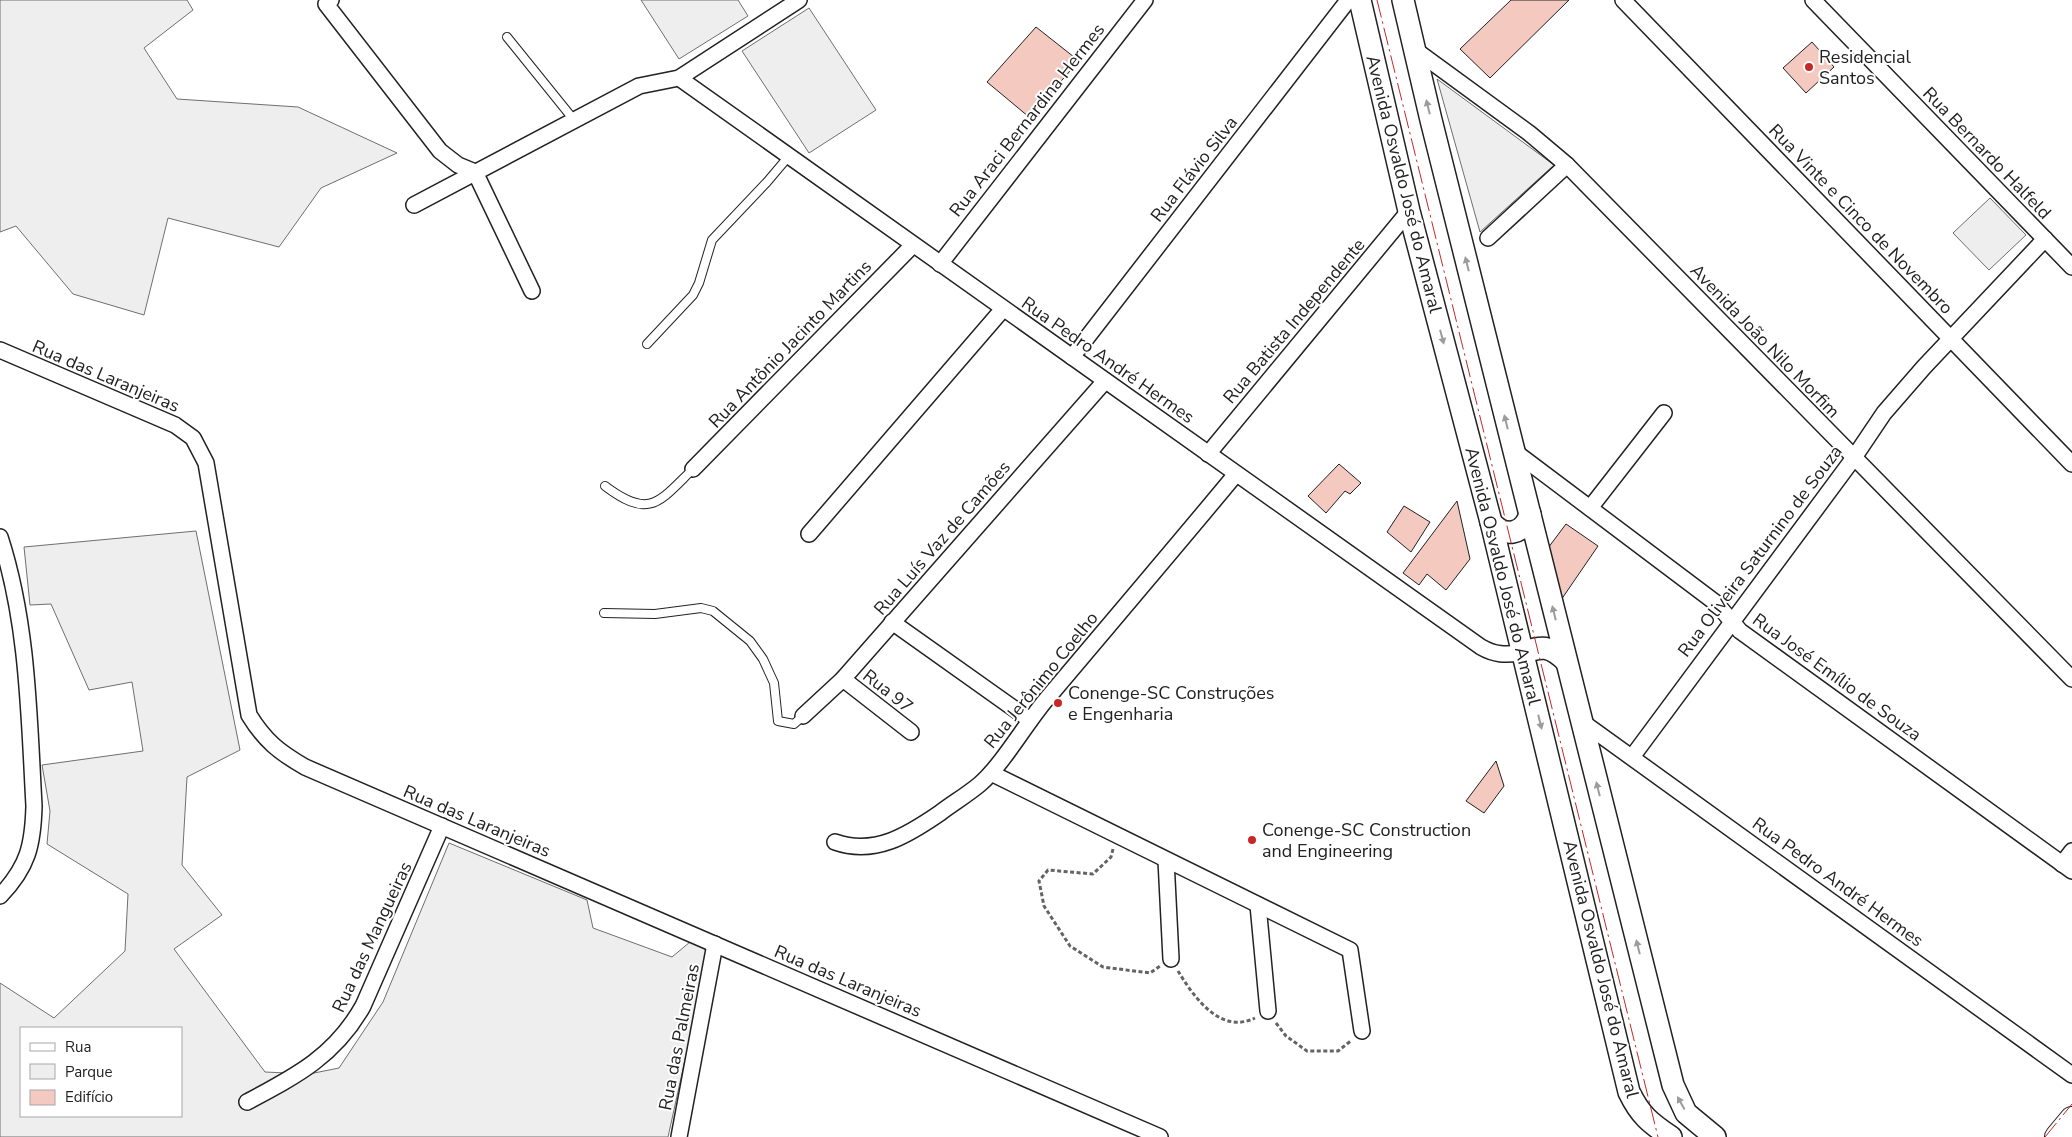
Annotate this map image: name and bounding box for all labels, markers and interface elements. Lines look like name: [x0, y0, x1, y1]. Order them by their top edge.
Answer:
street label: Rua Araci Bernardina Hermes: [944, 18, 1110, 222]
place label: Residencial Santos: [1819, 45, 1912, 90]
street label: Avenida Osvaldo José do Amaral: [1360, 53, 1448, 316]
marker: Residencial Santos: [1803, 61, 1815, 73]
street label: Rua Bernardo Halfeld: [1918, 82, 2056, 224]
one-way arrow: [1424, 99, 1432, 114]
street label: Rua Flávio Silva: [1145, 111, 1243, 227]
street label: Rua Vinte e Cinco de Novembro: [1763, 119, 1959, 319]
street label: Rua Batista Independente: [1218, 233, 1370, 409]
street label: Rua Antônio Jacinto Martins: [703, 255, 877, 433]
one-way arrow: [1463, 257, 1471, 272]
street label: Avenida João Nilo Morfim: [1685, 259, 1845, 423]
street label: Rua Pedro André Hermes: [1017, 291, 1199, 429]
one-way arrow: [1438, 329, 1446, 344]
street label: Rua das Laranjeiras: [29, 334, 183, 418]
one-way arrow: [1502, 414, 1510, 429]
street label: Rua Oliveira Saturnino de Souza: [1672, 440, 1848, 662]
street label: Avenida Osvaldo José do Amaral: [1459, 445, 1547, 708]
street label: Rua Luís Vaz de Camões: [868, 456, 1016, 620]
one-way arrow: [1550, 606, 1558, 621]
street label: Rua Jerônimo Coelho: [978, 607, 1104, 753]
street label: Rua José Emílio de Souza: [1748, 608, 1926, 746]
street label: Rua 97: [858, 664, 918, 718]
place label: Conenge-SC Construções e Engenharia: [1068, 681, 1274, 726]
marker: Conenge-SC Construções e Engenharia: [1052, 697, 1064, 709]
one-way arrow: [1536, 715, 1544, 730]
street label: Rua das Laranjeiras: [400, 779, 554, 863]
one-way arrow: [1594, 782, 1602, 797]
street label: Rua Pedro André Hermes: [1748, 812, 1928, 952]
place label: Conenge-SC Construction and Engineering: [1262, 818, 1471, 863]
marker: Conenge-SC Construction and Engineering: [1246, 834, 1258, 846]
street label: Avenida Osvaldo José do Amaral: [1557, 838, 1645, 1101]
street label: Rua das Mangueiras: [327, 858, 417, 1016]
street label: Rua das Laranjeiras: [771, 939, 925, 1023]
one-way arrow: [1634, 939, 1642, 954]
street label: Rua das Palmeiras: [653, 961, 705, 1113]
legend: [20, 1027, 182, 1117]
text: Rua: [65, 1037, 91, 1057]
text: Parque: [65, 1062, 113, 1082]
text: Edifício: [65, 1087, 113, 1107]
one-way arrow: [1677, 1096, 1685, 1111]

